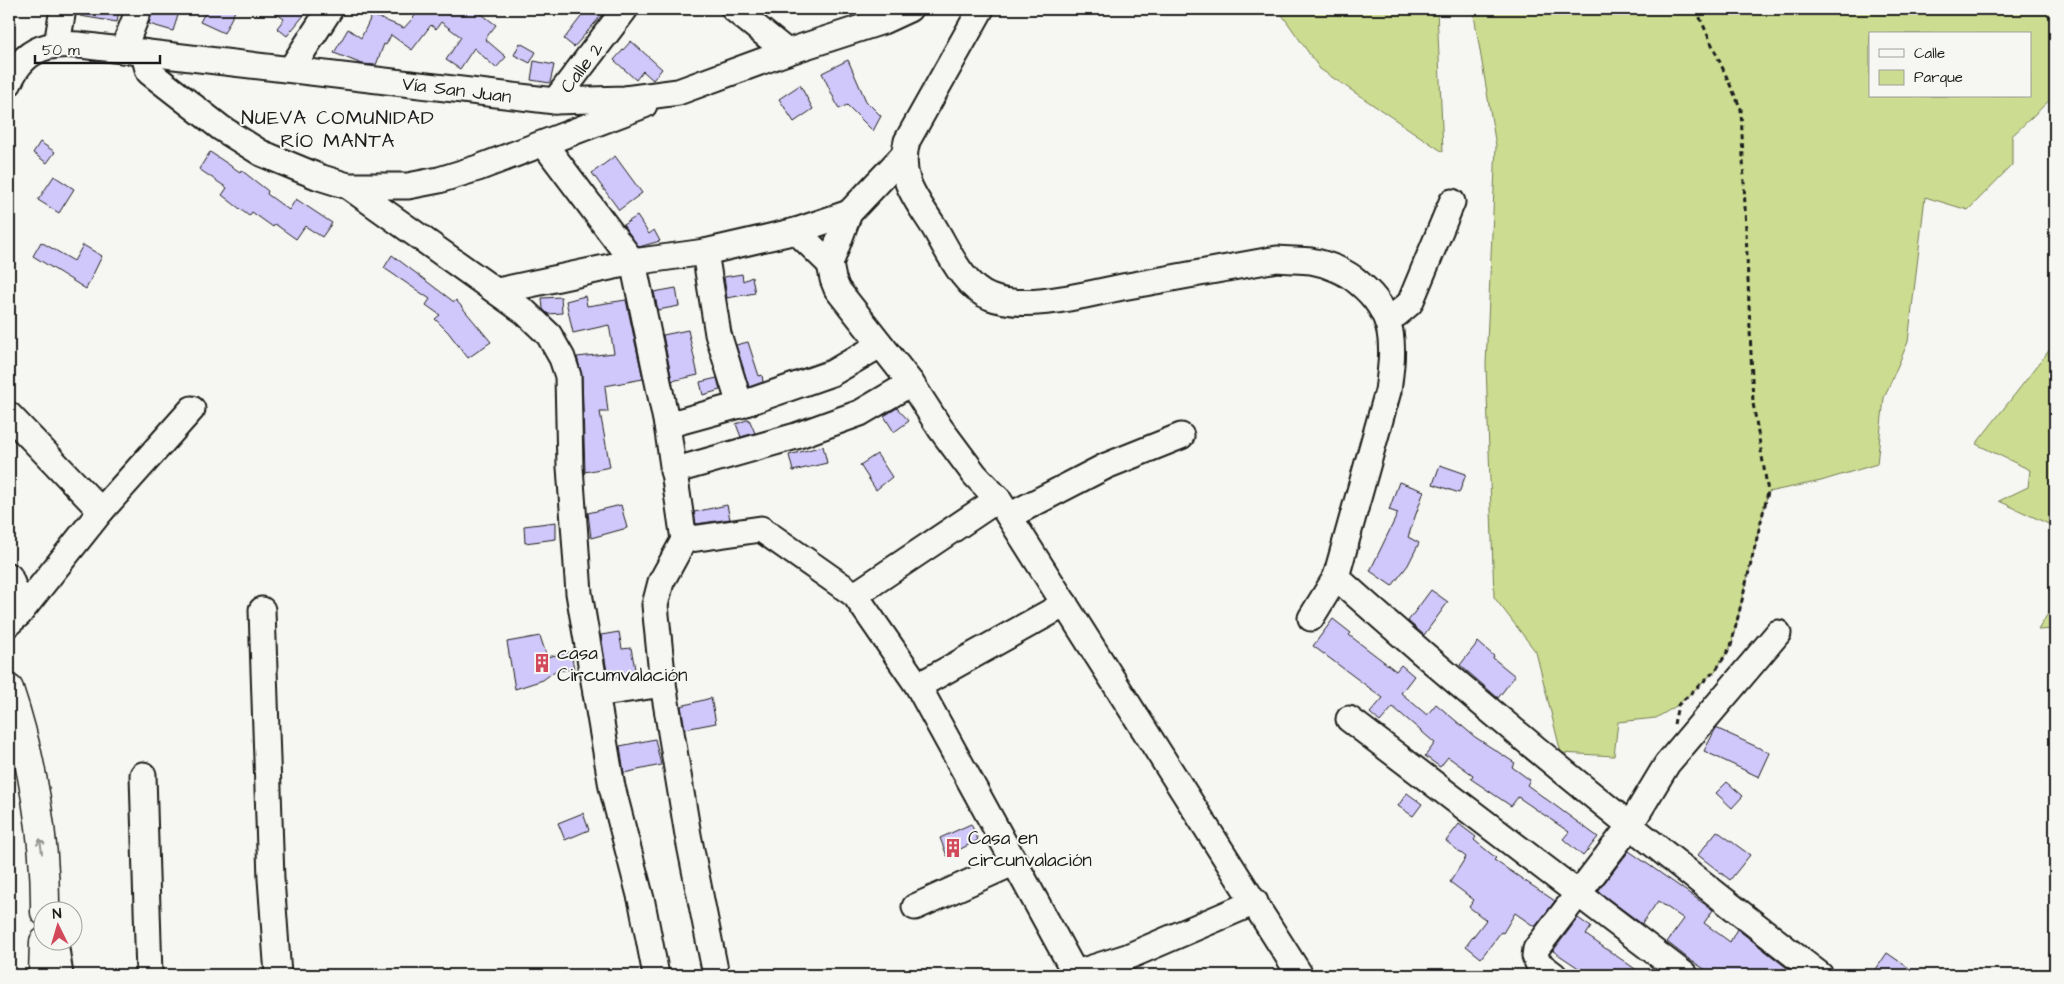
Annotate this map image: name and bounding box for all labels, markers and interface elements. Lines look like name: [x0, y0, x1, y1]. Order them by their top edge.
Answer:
scale bar: [35, 32, 160, 64]
legend: [1869, 32, 2032, 98]
street label: Calle 2: [554, 37, 610, 99]
text: 50 m: [42, 40, 80, 61]
text: Calle: [1914, 43, 1945, 64]
text: Parque: [1914, 67, 1963, 88]
street label: Vía San Juan: [401, 70, 513, 111]
district label: NUEVA COMUNIDAD RÍO MANTA: [241, 104, 435, 155]
place label: casa Circumvalación: [557, 640, 688, 689]
building icon: casa Circumvalación: [531, 652, 553, 674]
place label: Casa en circunvalación: [968, 825, 1092, 874]
building icon: Casa en circunvalación: [942, 837, 964, 859]
one-way arrow: [35, 838, 45, 854]
north arrow: [32, 902, 82, 952]
text: N: [52, 904, 62, 924]

